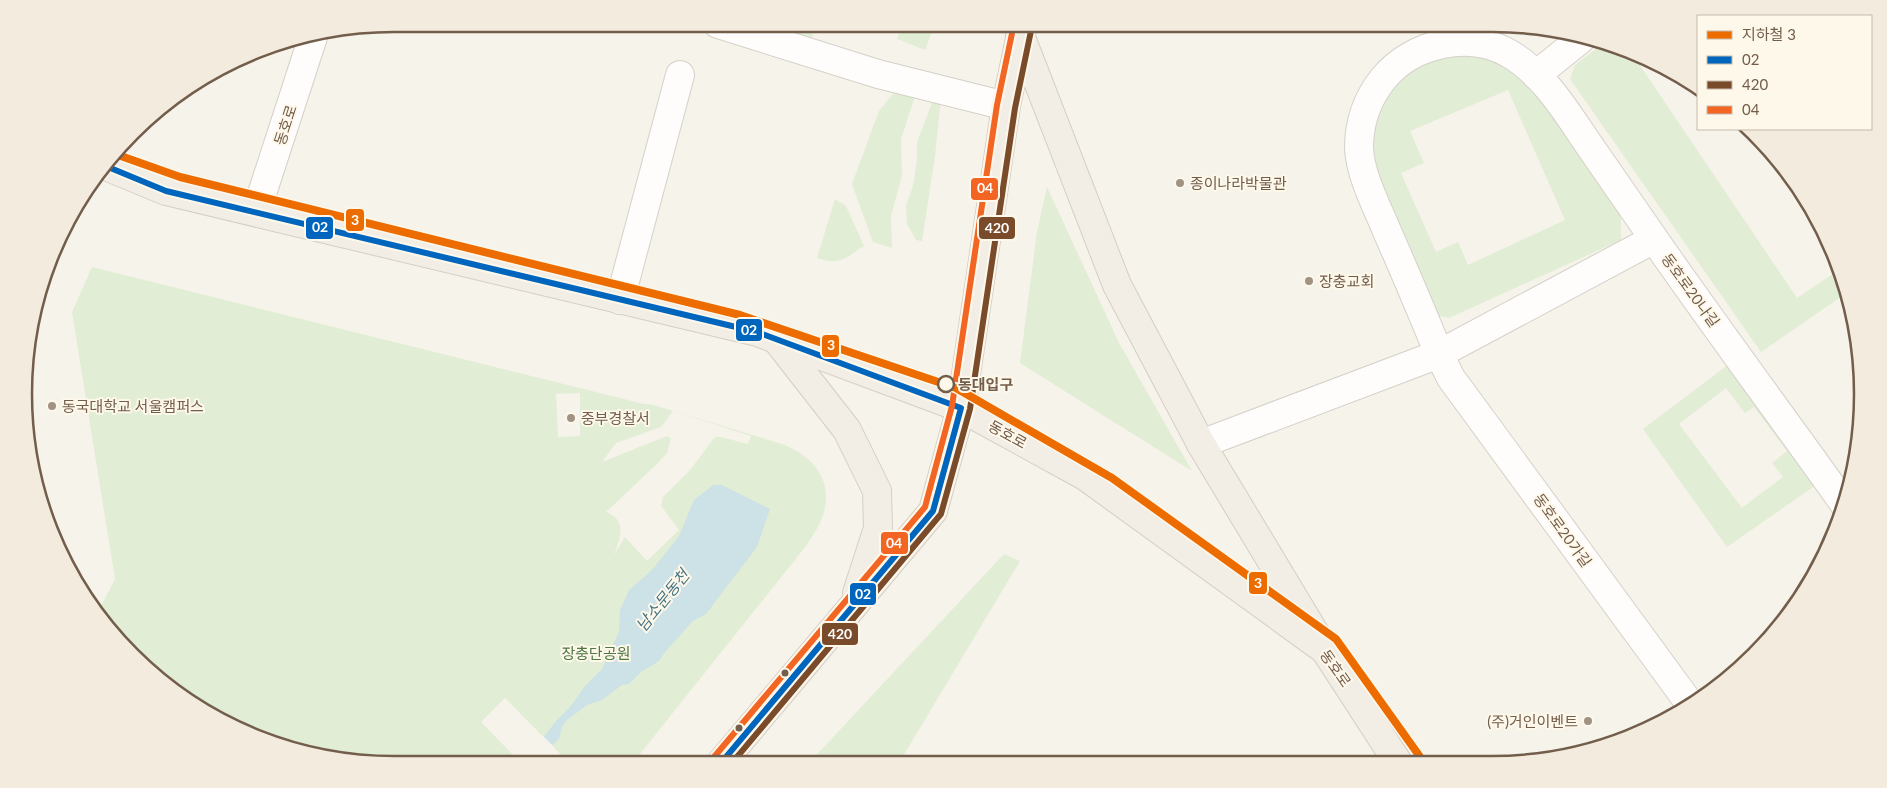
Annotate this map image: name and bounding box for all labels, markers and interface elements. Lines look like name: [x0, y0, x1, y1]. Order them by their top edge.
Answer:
legend: [1697, 15, 1872, 130]
text: 지하철 3: [1742, 25, 1796, 43]
text: 02: [1742, 50, 1759, 68]
text: 420: [1742, 75, 1768, 93]
text: 04: [1742, 100, 1760, 118]
street label: 동호로: [270, 103, 300, 147]
place label: 종이나라박물관: [1190, 174, 1287, 192]
line badge: 04: [970, 177, 999, 201]
marker: 종이나라박물관: [1174, 177, 1186, 189]
text: 04: [977, 179, 993, 196]
line badge: 3: [345, 208, 365, 232]
text: 3: [351, 211, 359, 228]
line badge: 02: [305, 216, 334, 240]
line badge: 420: [978, 216, 1016, 240]
text: 02: [312, 218, 328, 235]
text: 420: [985, 219, 1009, 236]
street label: 동호로20나길: [1658, 250, 1724, 330]
place label: 장충교회: [1319, 272, 1374, 290]
marker: 장충교회: [1303, 275, 1315, 287]
line badge: 02: [735, 318, 763, 342]
text: 02: [741, 321, 757, 338]
line badge: 3: [821, 334, 840, 358]
text: 3: [827, 336, 835, 353]
marker: 동대입구: [937, 375, 955, 393]
place label: 동대입구: [958, 375, 1013, 393]
place label: 동국대학교 서울캠퍼스: [62, 397, 204, 415]
marker: 동국대학교 서울캠퍼스: [46, 400, 58, 412]
place label: 중부경찰서: [581, 409, 650, 427]
marker: 중부경찰서: [565, 412, 577, 424]
street label: 동호로: [986, 416, 1030, 452]
street label: 동호로20가길: [1530, 490, 1596, 570]
line badge: 04: [880, 531, 909, 555]
text: 04: [886, 534, 902, 551]
water label: 남소문동천: [631, 564, 694, 635]
line badge: 3: [1248, 571, 1268, 595]
text: 3: [1254, 574, 1262, 591]
line badge: 02: [849, 582, 877, 606]
text: 02: [855, 585, 871, 602]
line badge: 420: [821, 622, 859, 646]
text: 420: [828, 625, 852, 642]
park label: 장충단공원: [561, 644, 631, 662]
street label: 동호로: [1317, 646, 1355, 690]
unlabelled marker: [780, 668, 790, 678]
place label: (주)거인이벤트: [1487, 712, 1578, 730]
marker: (주)거인이벤트: [1582, 715, 1594, 727]
unlabelled marker: [734, 723, 744, 733]

